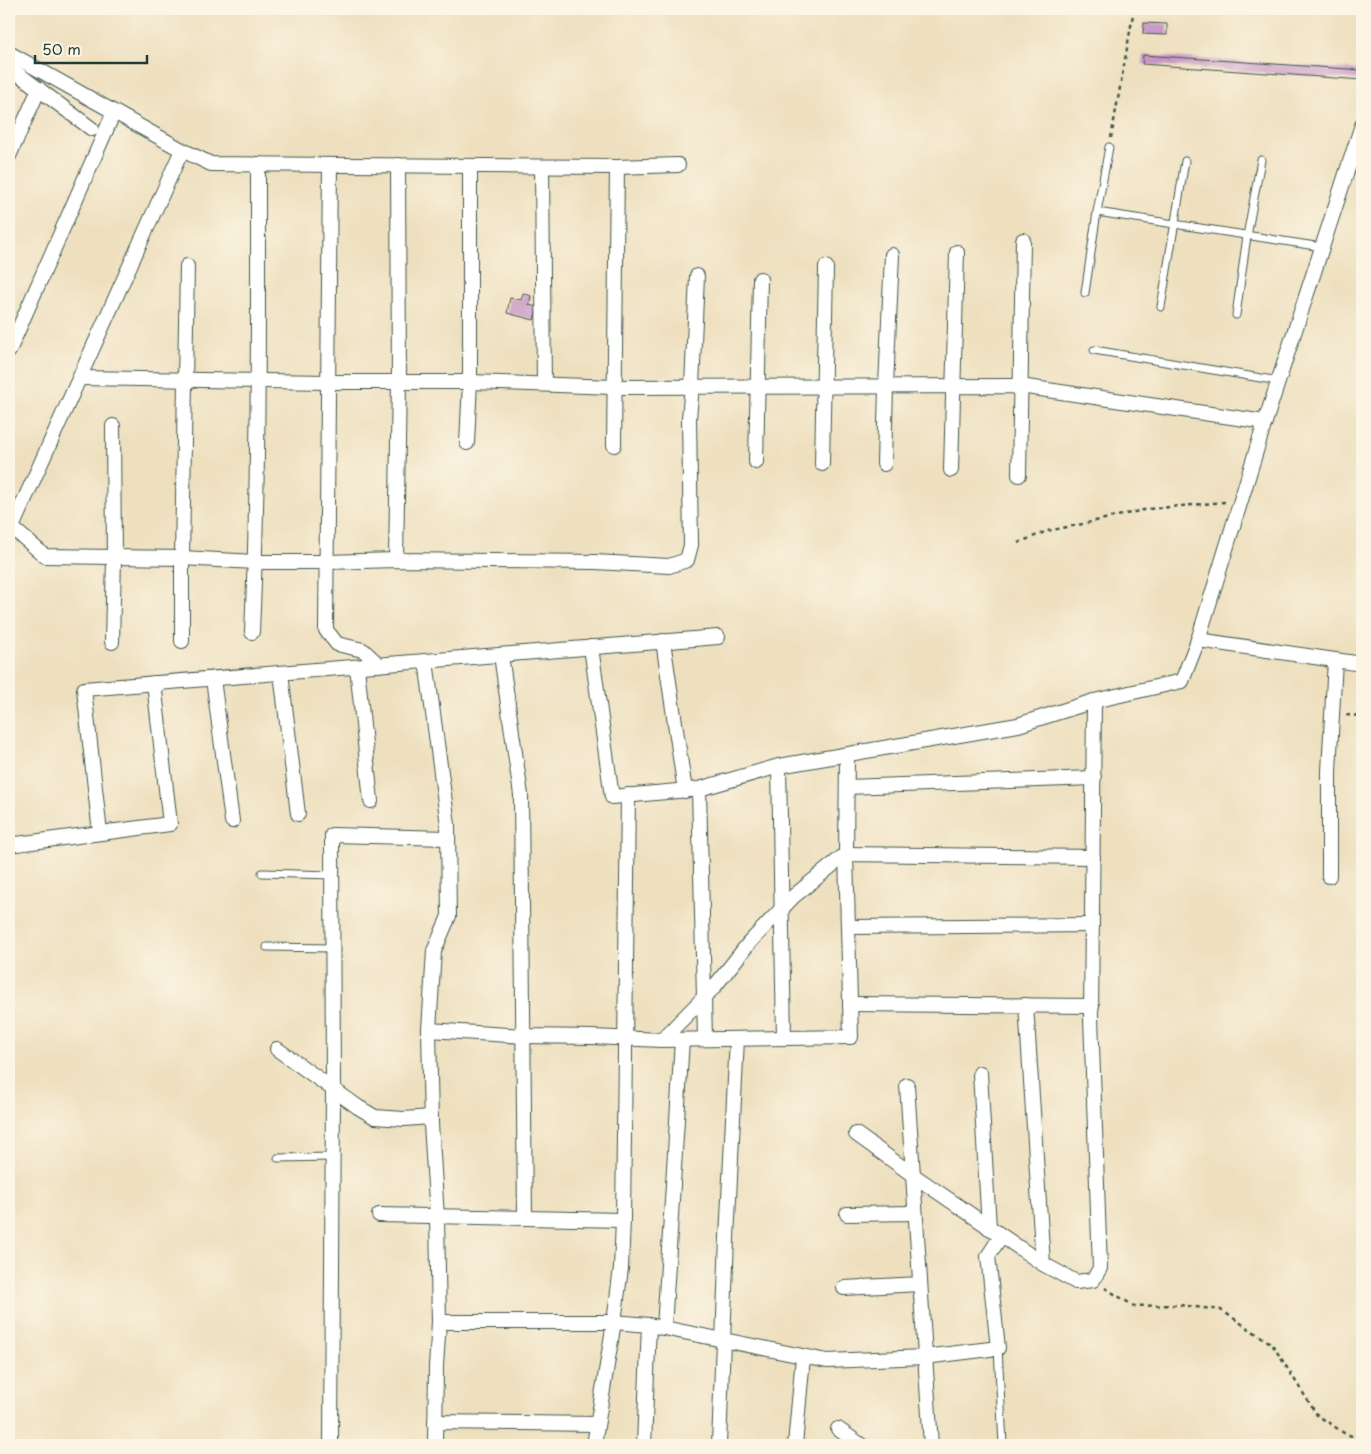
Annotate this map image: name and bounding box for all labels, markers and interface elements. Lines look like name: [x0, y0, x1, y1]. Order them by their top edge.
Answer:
scale bar: [35, 32, 148, 64]
text: 50 m: [42, 37, 81, 60]

